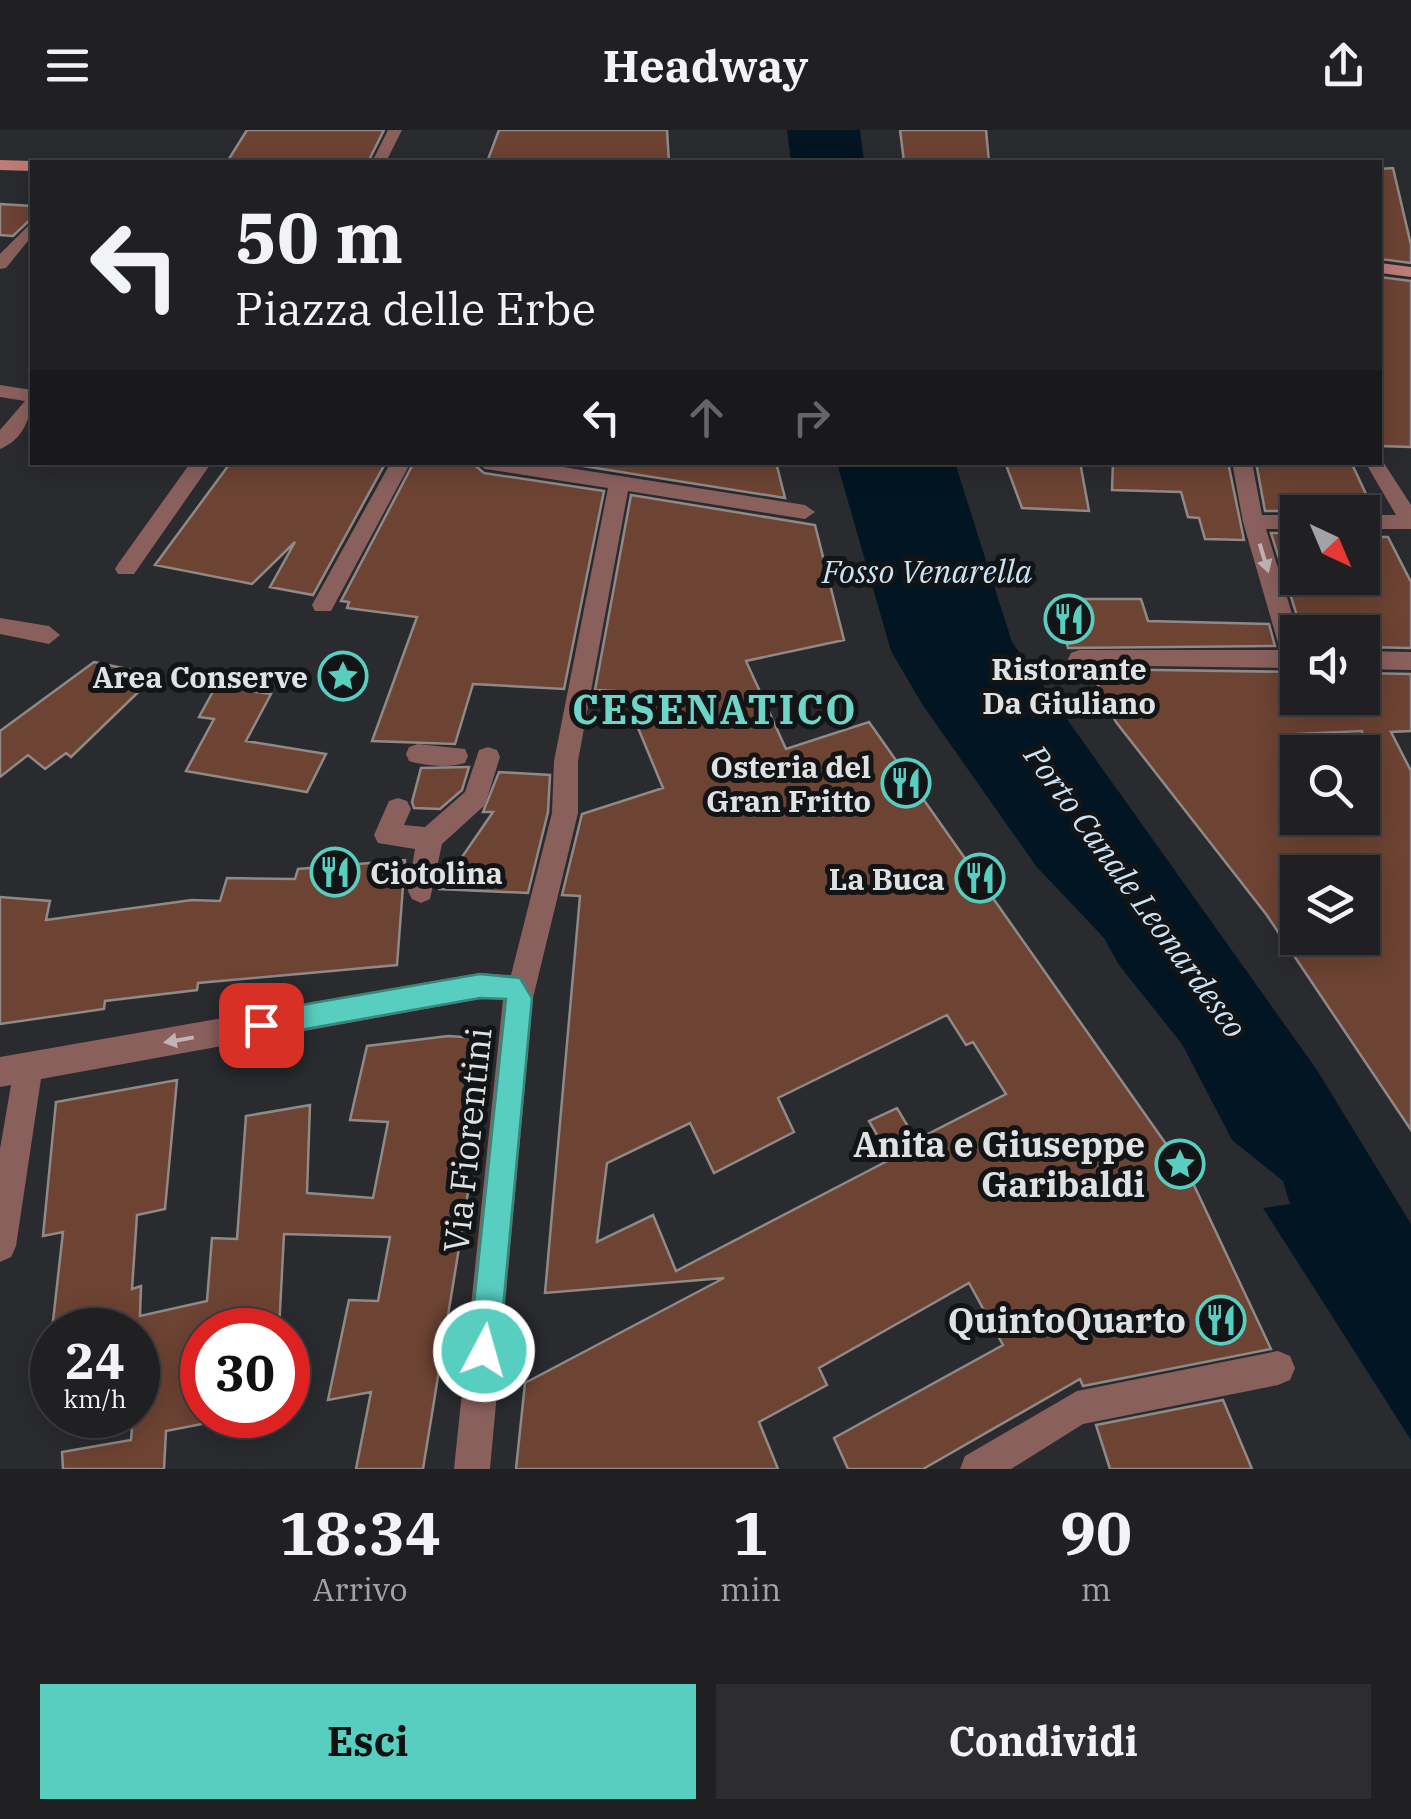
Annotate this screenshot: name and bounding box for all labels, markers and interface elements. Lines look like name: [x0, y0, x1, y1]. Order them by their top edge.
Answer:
text: Headway: [603, 36, 808, 94]
icon: menu: [40, 38, 95, 93]
icon: share: [1316, 38, 1371, 93]
text: 50 m: [235, 191, 403, 282]
icon: left: [70, 200, 200, 330]
text: Piazza delle Erbe: [235, 279, 596, 337]
icon: left: [574, 390, 629, 445]
icon: ahead: [679, 390, 734, 445]
icon: right: [784, 390, 839, 445]
north arrow: [1280, 495, 1380, 595]
map controls: [1280, 495, 1380, 955]
one-way arrow: [1257, 543, 1272, 573]
water label: Fosso Venarella: [821, 550, 1033, 592]
restaurant icon: Ristorante Da Giuliano: [1043, 593, 1095, 645]
button: sound: [1280, 615, 1380, 715]
place label: Ristorante Da Giuliano: [982, 649, 1156, 722]
place icon: Area Conserve: [317, 650, 369, 702]
place label: Area Conserve: [93, 657, 308, 696]
district label: CESENATICO: [572, 683, 858, 735]
water label: Porto Canale Leonardesco: [1015, 735, 1257, 1046]
button: search: [1280, 735, 1380, 835]
place label: Osteria del Gran Fritto: [706, 747, 871, 820]
restaurant icon: Osteria del Gran Fritto: [880, 757, 932, 809]
restaurant icon: Ciotolina: [309, 846, 361, 898]
restaurant icon: La Buca: [954, 852, 1006, 904]
place label: Ciotolina: [370, 853, 503, 892]
button: layers: [1280, 855, 1380, 955]
place label: La Buca: [829, 859, 945, 898]
pin: [219, 983, 304, 1068]
icon: arrive: [234, 998, 289, 1053]
street label: Via Fiorentini: [432, 1025, 502, 1255]
one-way arrow: [162, 1033, 194, 1048]
place label: Anita e Giuseppe Garibaldi: [853, 1121, 1145, 1207]
place icon: Anita e Giuseppe Garibaldi: [1154, 1138, 1206, 1190]
restaurant icon: QuintoQuarto: [1195, 1294, 1247, 1346]
place label: QuintoQuarto: [948, 1297, 1186, 1343]
position arrow: [432, 1299, 536, 1403]
speed limit sign: 30: [180, 1308, 310, 1438]
text: 24: [65, 1328, 125, 1393]
text: km/h: [63, 1382, 127, 1415]
text: 18:34: [279, 1493, 441, 1572]
text: 1: [733, 1493, 769, 1572]
text: 90: [1060, 1493, 1132, 1572]
text: Arrivo: [312, 1568, 408, 1610]
text: min: [720, 1568, 781, 1610]
text: m: [1081, 1568, 1111, 1610]
button: Esci: [40, 1684, 696, 1799]
button: Condividi: [716, 1684, 1371, 1799]

